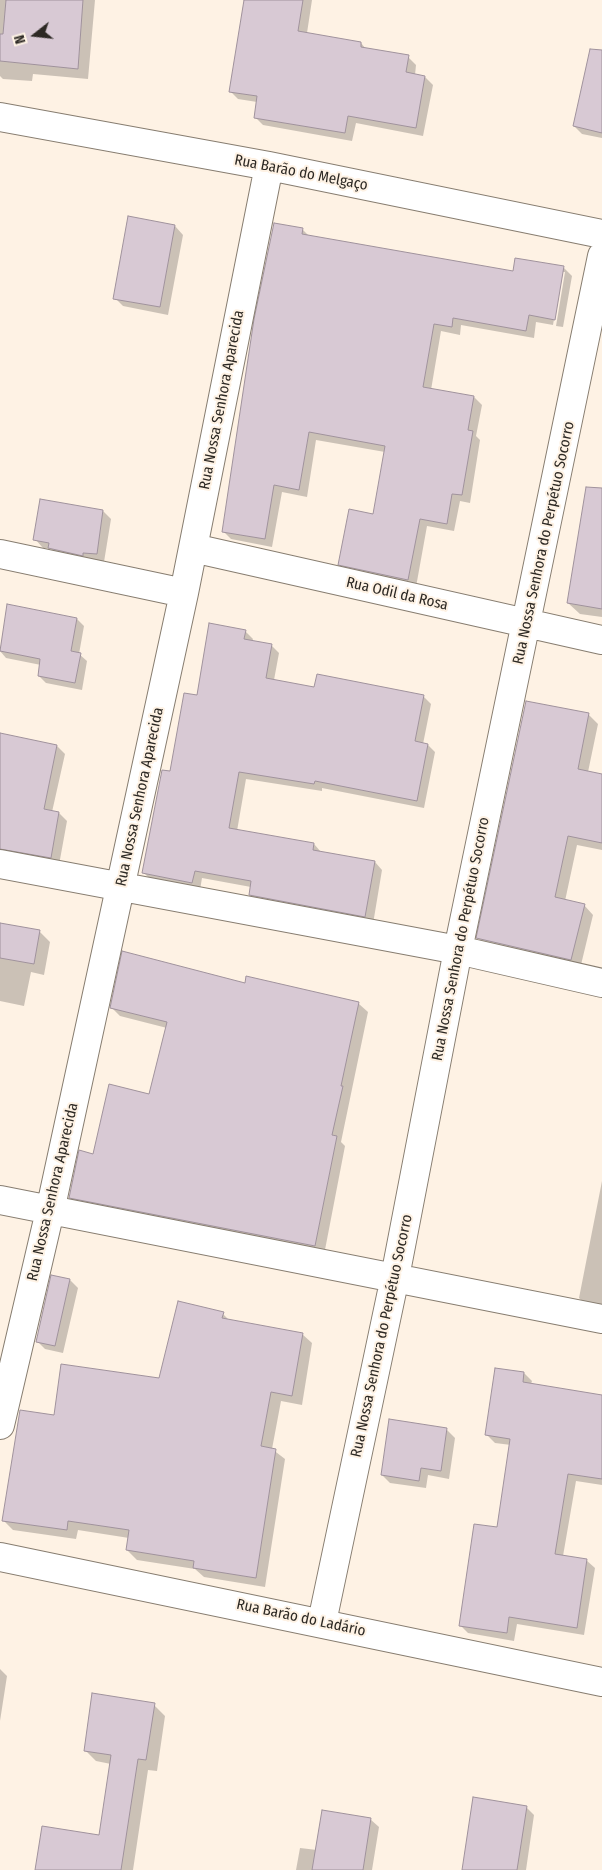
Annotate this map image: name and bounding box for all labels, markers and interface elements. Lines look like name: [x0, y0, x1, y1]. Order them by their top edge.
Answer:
north arrow: [10, 10, 60, 60]
text: N: [11, 33, 29, 46]
street label: Rua Barão do Melgaço: [233, 151, 369, 195]
street label: Rua Nossa Senhora Aparecida: [196, 309, 248, 491]
street label: Rua Nossa Senhora do Perpétuo Socorro: [509, 420, 579, 666]
street label: Rua Odil da Rosa: [344, 574, 450, 614]
street label: Rua Nossa Senhora Aparecida: [112, 706, 168, 888]
street label: Rua Nossa Senhora do Perpétuo Socorro: [429, 816, 493, 1062]
street label: Rua Nossa Senhora Aparecida: [24, 1101, 82, 1283]
street label: Rua Nossa Senhora do Perpétuo Socorro: [347, 1213, 417, 1459]
street label: Rua Barão do Ladário: [235, 1596, 367, 1640]

